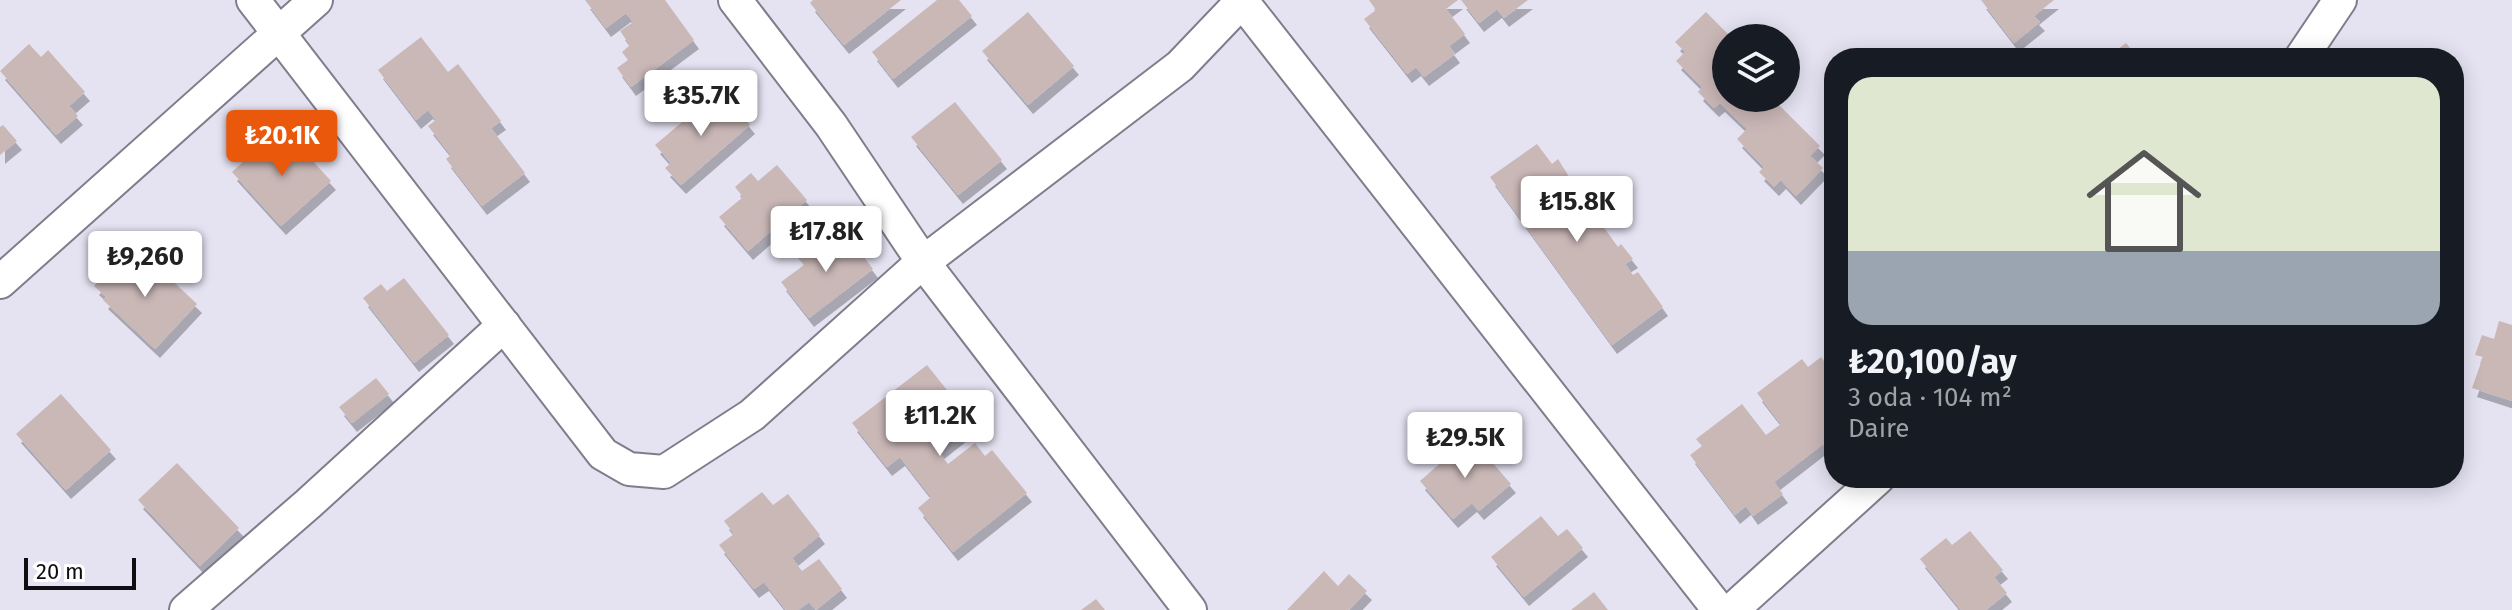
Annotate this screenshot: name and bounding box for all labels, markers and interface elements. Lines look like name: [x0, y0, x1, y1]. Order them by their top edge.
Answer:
map controls: [1712, 24, 1800, 112]
button: layers: [1712, 24, 1800, 112]
pin: ₺35.7K: [636, 70, 766, 138]
text: ₺35.7K: [662, 80, 740, 111]
pin: ₺20.1K: [217, 110, 347, 178]
text: ₺20.1K: [244, 120, 320, 151]
icon: home: [2072, 129, 2216, 273]
pin: ₺15.8K: [1512, 176, 1642, 244]
text: ₺15.8K: [1539, 186, 1615, 217]
pin: ₺17.8K: [761, 206, 891, 274]
text: ₺17.8K: [789, 216, 863, 247]
pin: ₺9,260: [80, 231, 210, 299]
text: ₺9,260: [106, 241, 184, 272]
text: ₺20,100/ay: [1848, 341, 2017, 382]
text: 3 oda · 104 m²: [1848, 382, 2012, 413]
pin: ₺11.2K: [875, 390, 1005, 458]
text: ₺11.2K: [904, 400, 976, 431]
pin: ₺29.5K: [1400, 412, 1530, 480]
text: Daire: [1848, 413, 1909, 444]
text: ₺29.5K: [1425, 422, 1505, 453]
scale bar: [24, 554, 136, 590]
text: 20 m: [36, 558, 84, 585]

